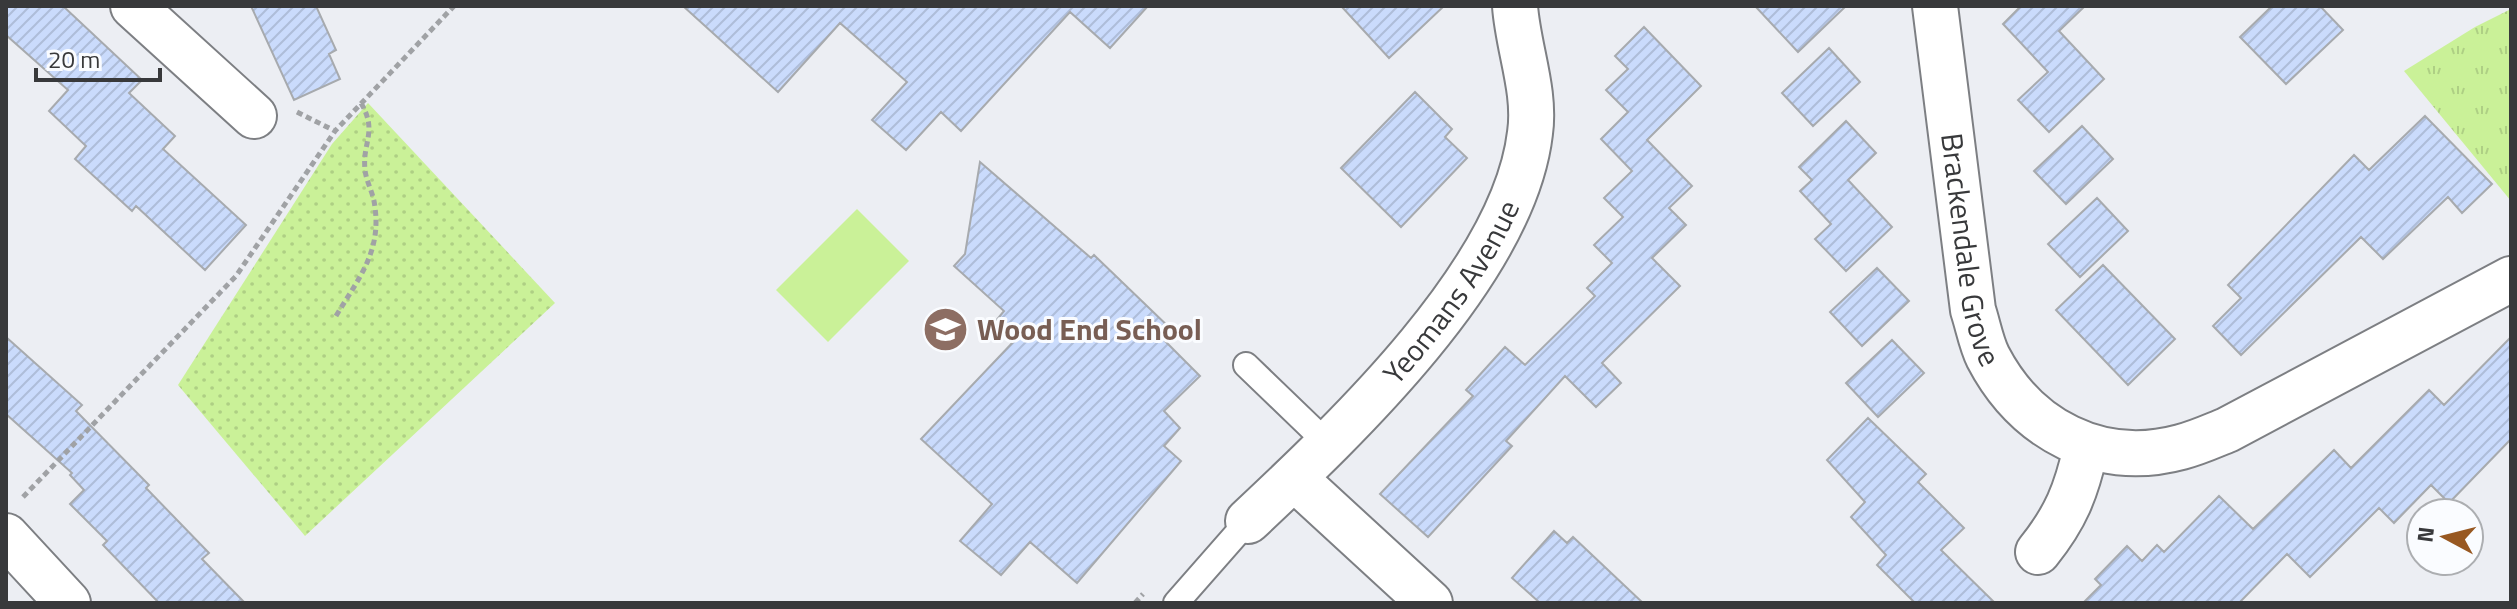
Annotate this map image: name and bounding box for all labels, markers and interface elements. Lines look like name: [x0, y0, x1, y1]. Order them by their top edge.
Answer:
scale bar: [36, 32, 160, 82]
text: 20 m: [48, 41, 100, 77]
street label: Brackendale Grove: [1929, 130, 2013, 374]
street label: Yeomans Avenue: [1371, 192, 1531, 394]
school or university icon: Wood End School: [922, 306, 970, 354]
place label: Wood End School: [977, 306, 1202, 352]
north arrow: [2405, 497, 2485, 577]
text: N: [2407, 525, 2443, 544]

